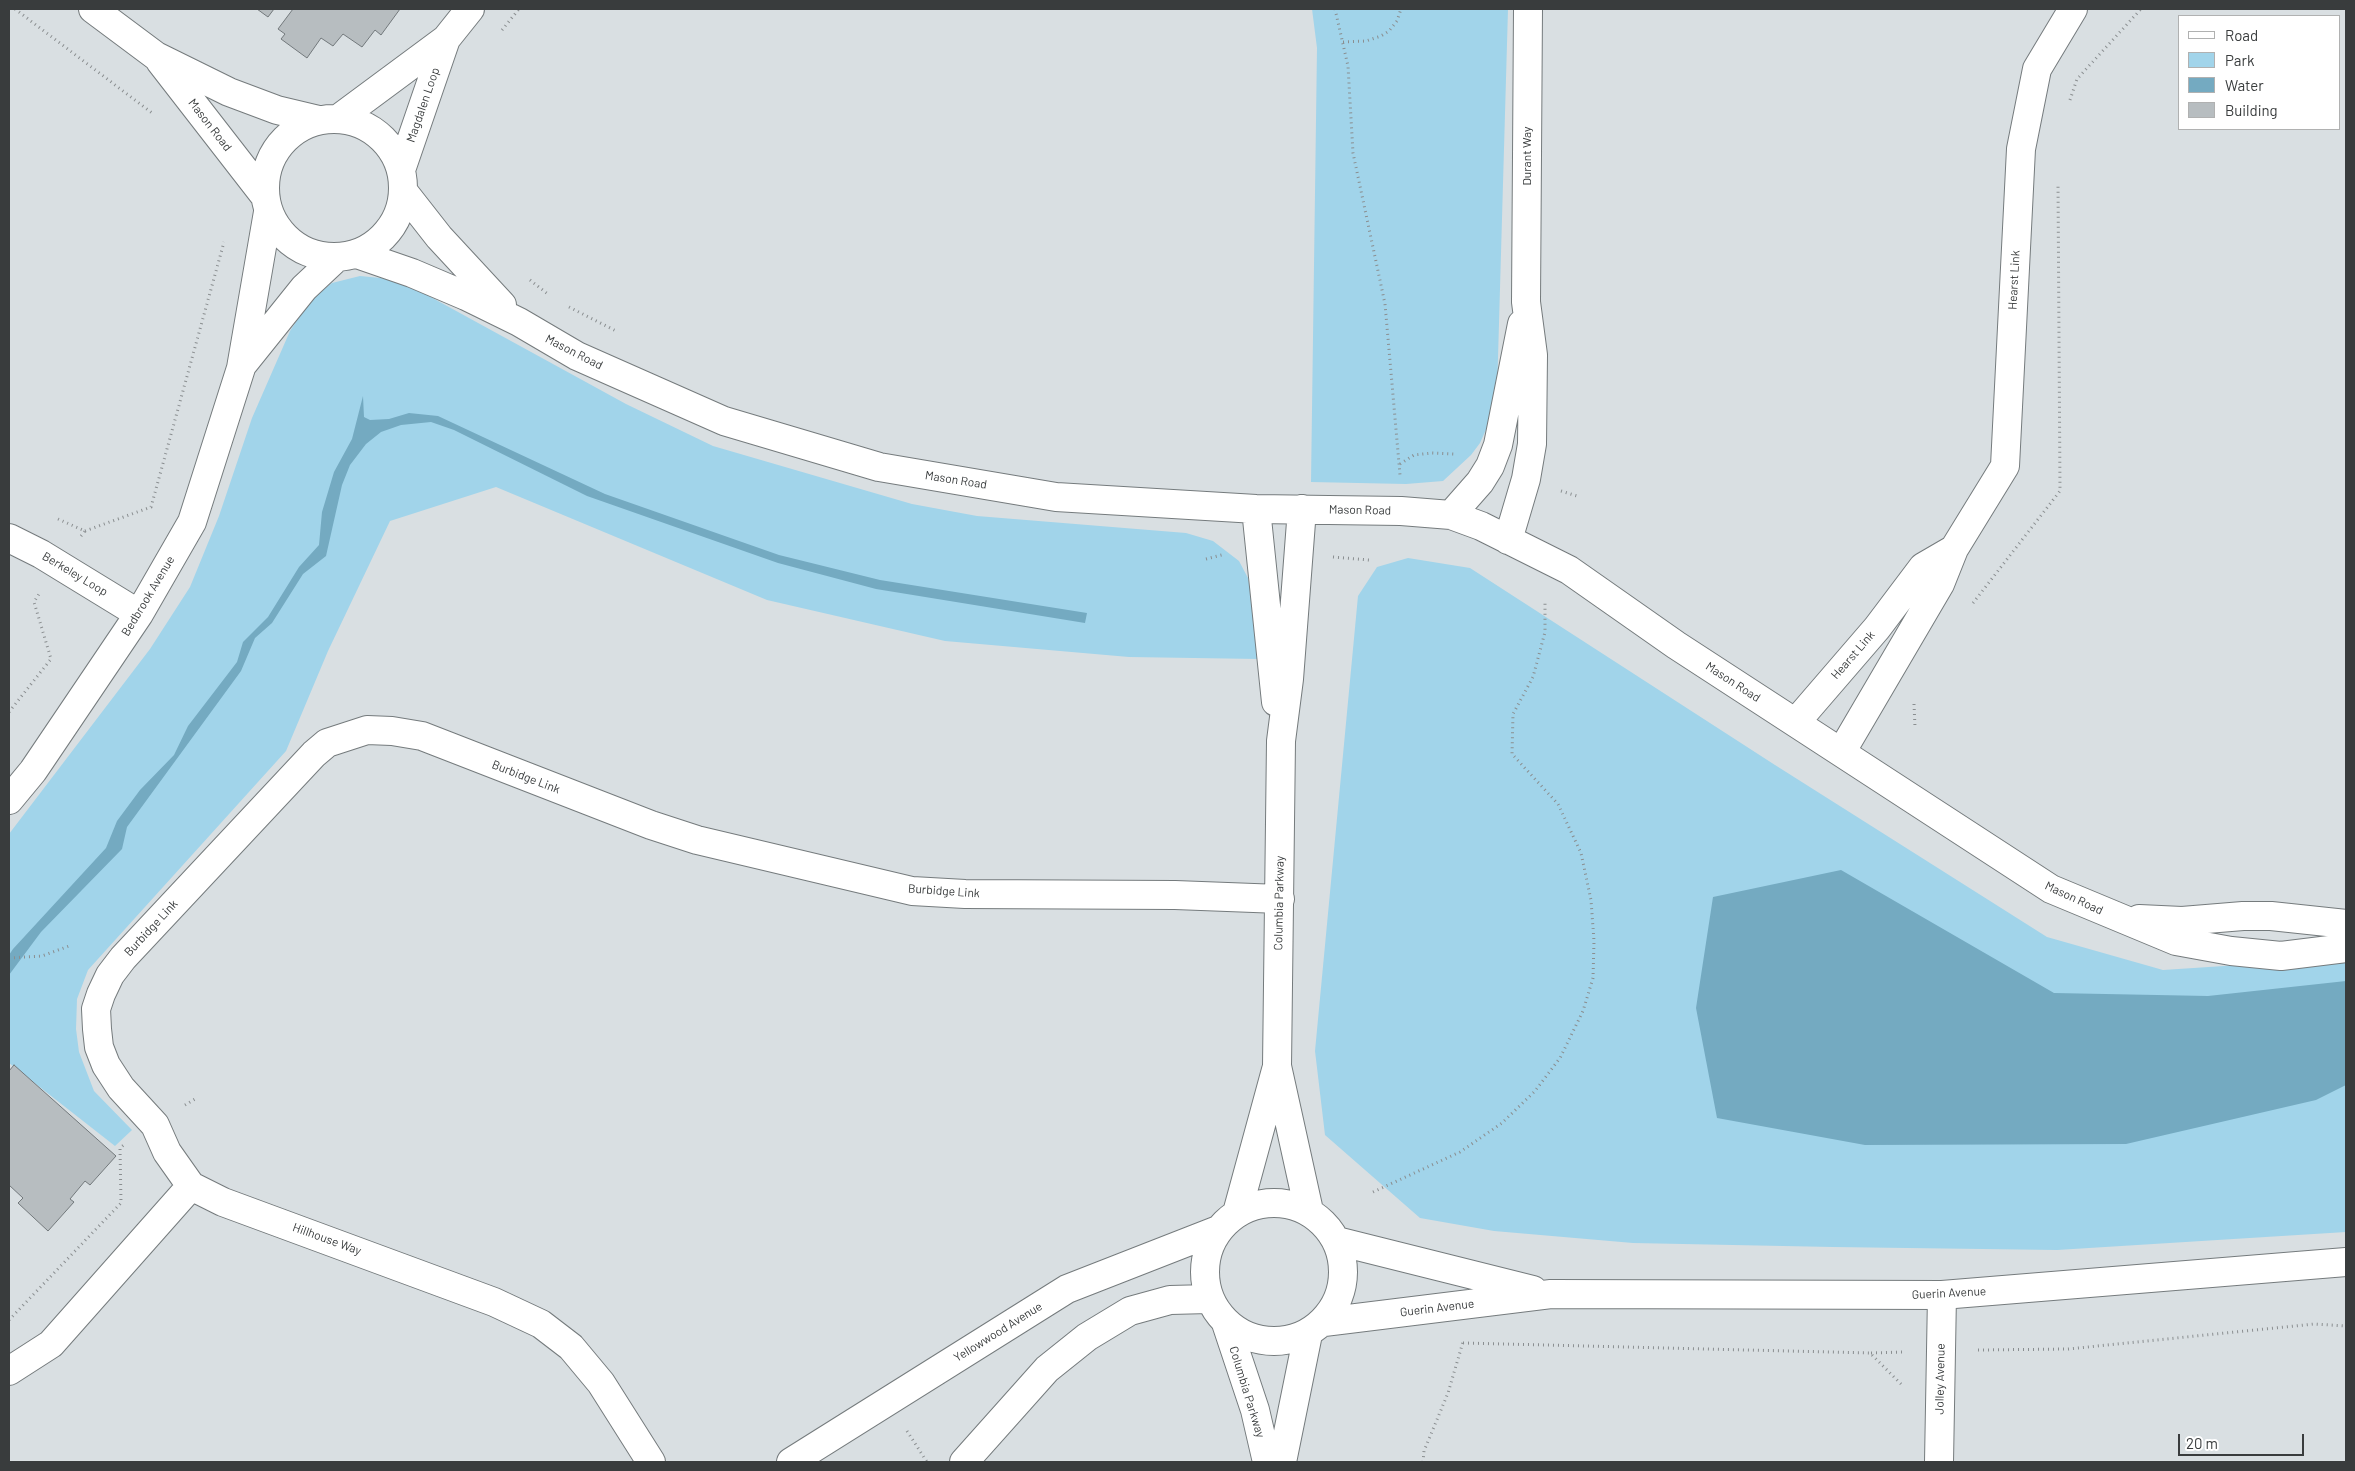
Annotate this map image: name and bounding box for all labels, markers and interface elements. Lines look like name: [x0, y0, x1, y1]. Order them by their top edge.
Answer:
legend: [2178, 15, 2340, 130]
text: Road: [2225, 26, 2258, 44]
text: Park: [2225, 51, 2254, 69]
street label: Magdalen Loop: [403, 66, 443, 144]
text: Water: [2225, 76, 2264, 94]
street label: Mason Road: [185, 96, 235, 154]
text: Building: [2225, 101, 2278, 119]
street label: Durant Way: [1520, 127, 1534, 185]
street label: Hearst Link: [2005, 250, 2023, 310]
street label: Mason Road: [543, 331, 605, 373]
street label: Mason Road: [924, 468, 988, 492]
street label: Mason Road: [1329, 502, 1391, 518]
street label: Berkeley Loop: [40, 549, 110, 599]
street label: Bedbrook Avenue: [118, 553, 178, 639]
street label: Hearst Link: [1828, 628, 1878, 682]
street label: Mason Road: [1703, 659, 1763, 705]
street label: Burbidge Link: [490, 757, 562, 797]
street label: Columbia Parkway: [1271, 856, 1287, 950]
street label: Mason Road: [2043, 878, 2105, 918]
street label: Burbidge Link: [908, 881, 980, 901]
street label: Burbidge Link: [121, 897, 181, 959]
street label: Hillhouse Way: [291, 1220, 363, 1258]
street label: Guerin Avenue: [1911, 1284, 1987, 1302]
street label: Guerin Avenue: [1399, 1296, 1475, 1320]
street label: Yellowwood Avenue: [951, 1299, 1045, 1365]
street label: Jolley Avenue: [1932, 1343, 1948, 1415]
street label: Columbia Parkway: [1226, 1345, 1268, 1439]
scale bar: [2180, 1424, 2306, 1456]
text: 20 m: [2186, 1434, 2218, 1452]

